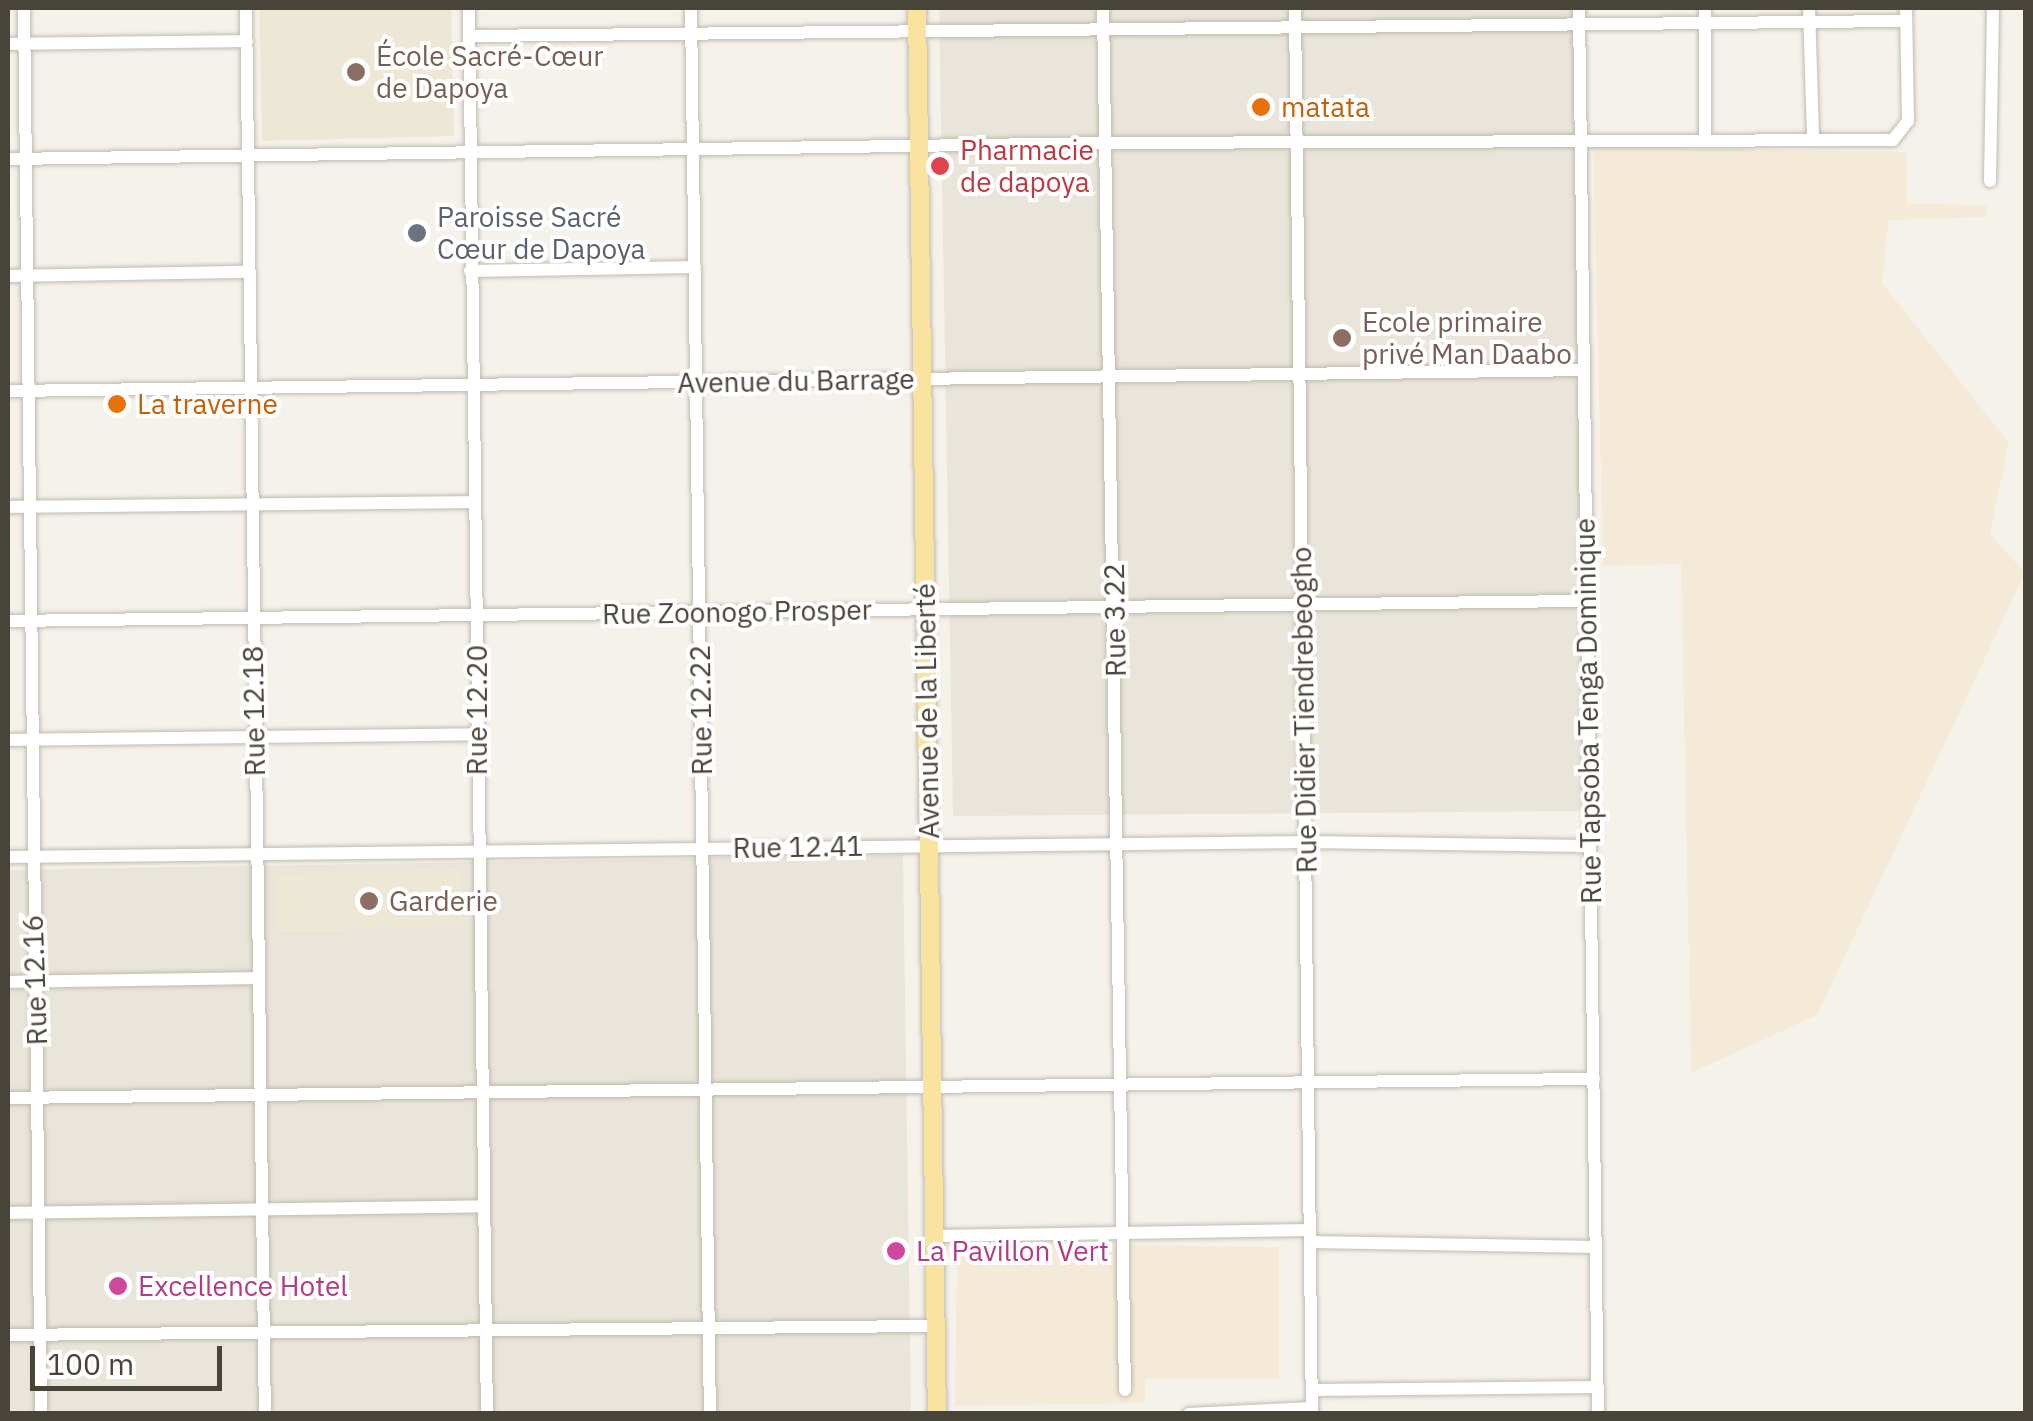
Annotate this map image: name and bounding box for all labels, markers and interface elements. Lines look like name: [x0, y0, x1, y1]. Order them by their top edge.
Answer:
place label: École Sacré-Cœur de Dapoya: [376, 39, 604, 105]
marker: École Sacré-Cœur de Dapoya: [345, 61, 367, 83]
place label: matata: [1281, 90, 1370, 124]
marker: matata: [1250, 96, 1272, 118]
place label: Pharmacie de dapoya: [960, 133, 1094, 199]
marker: Pharmacie de dapoya: [929, 155, 951, 177]
place label: Paroisse Sacré Cœur de Dapoya: [437, 200, 646, 266]
marker: Paroisse Sacré Cœur de Dapoya: [406, 222, 428, 244]
place label: Ecole primaire privé Man Daabo: [1362, 305, 1572, 371]
marker: Ecole primaire privé Man Daabo: [1331, 327, 1353, 349]
street label: Avenue du Barrage: [677, 362, 915, 400]
place label: La traverne: [137, 387, 278, 421]
marker: La traverne: [106, 393, 128, 415]
street label: Rue Tapsoba Tenga Dominique: [1568, 518, 1608, 904]
street label: Rue Didier Tiendrebeogho: [1284, 546, 1324, 874]
street label: Rue 3.22: [1097, 563, 1133, 677]
street label: Avenue de la Liberté: [908, 583, 946, 839]
street label: Rue Zoonogo Prosper: [602, 593, 872, 631]
street label: Rue 12.22: [683, 644, 719, 776]
street label: Rue 12.18: [236, 645, 272, 777]
street label: Rue 12.20: [460, 645, 494, 775]
street label: Rue 12.41: [732, 829, 864, 865]
place label: Garderie: [389, 884, 498, 918]
marker: Garderie: [358, 890, 380, 912]
street label: Rue 12.16: [16, 914, 54, 1046]
place label: La Pavillon Vert: [916, 1234, 1109, 1268]
marker: La Pavillon Vert: [885, 1240, 907, 1262]
place label: Excellence Hotel: [138, 1269, 348, 1303]
marker: Excellence Hotel: [107, 1275, 129, 1297]
scale bar: [35, 1326, 228, 1388]
text: 100 m: [47, 1344, 134, 1383]

